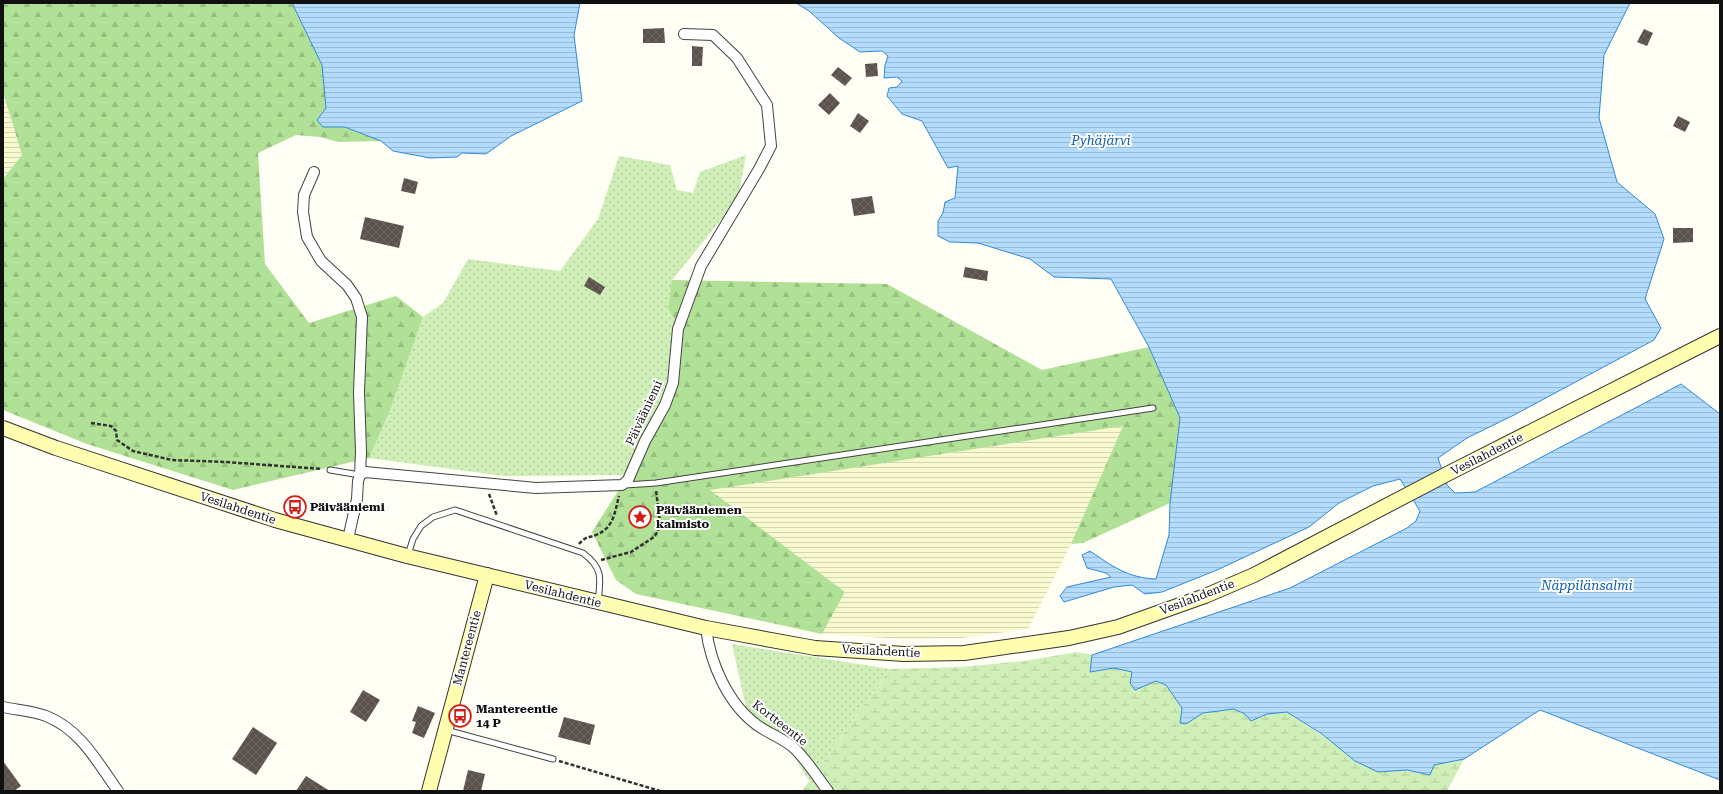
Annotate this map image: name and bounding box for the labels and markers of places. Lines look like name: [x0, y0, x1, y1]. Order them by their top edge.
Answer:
bus stop icon: Päivääniemi: [282, 494, 308, 520]
place label: Päivääniemi: [310, 500, 385, 514]
place label: Päivääniemen kalmisto: [656, 503, 742, 531]
place icon: Päivääniemen kalmisto: [627, 504, 653, 530]
place label: Mantereentie 14 P: [476, 702, 558, 730]
bus stop icon: Mantereentie 14 P: [447, 703, 473, 729]

